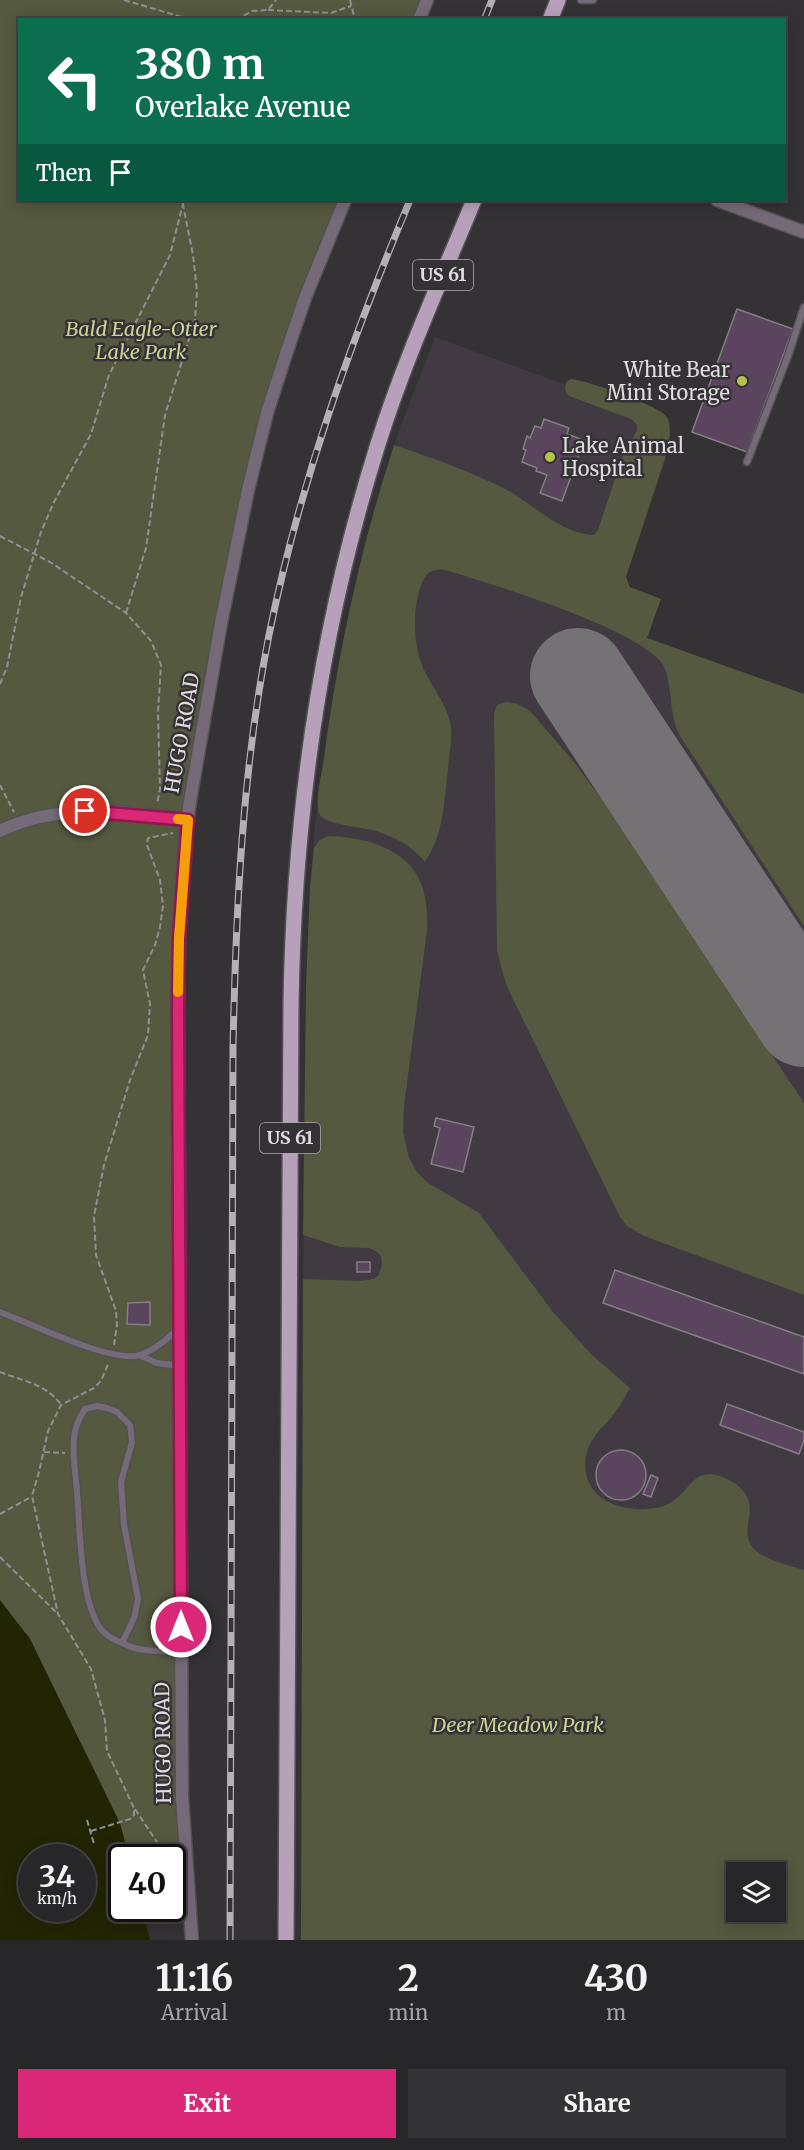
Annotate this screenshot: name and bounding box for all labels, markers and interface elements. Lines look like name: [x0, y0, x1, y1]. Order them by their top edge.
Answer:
text: 380 m: [135, 38, 264, 90]
icon: left: [36, 42, 114, 120]
text: Overlake Avenue: [135, 90, 350, 124]
icon: arrive: [104, 156, 137, 189]
text: Then: [36, 159, 92, 187]
road number: US 61: [413, 260, 473, 290]
park label: Bald Eagle-Otter Lake Park: [65, 316, 218, 364]
place label: White Bear Mini Storage: [607, 357, 730, 405]
marker: White Bear Mini Storage: [735, 374, 749, 388]
place label: Lake Animal Hospital: [562, 433, 684, 481]
marker: Lake Animal Hospital: [543, 450, 557, 464]
street label: HUGO ROAD: [159, 671, 204, 795]
pin: [59, 785, 110, 836]
icon: arrive: [68, 794, 101, 827]
road number: US 61: [260, 1123, 320, 1153]
position arrow: [149, 1595, 213, 1659]
street label: HUGO ROAD: [149, 1682, 176, 1804]
park label: Deer Meadow Park: [431, 1712, 604, 1737]
speed limit sign: 40: [108, 1844, 186, 1922]
text: 34: [39, 1857, 75, 1895]
map controls: [726, 1862, 786, 1922]
button: layers: [726, 1862, 786, 1922]
text: km/h: [37, 1889, 77, 1908]
text: 11:16: [156, 1956, 233, 2001]
text: 2: [398, 1956, 419, 2001]
text: 430: [584, 1956, 648, 2001]
text: Arrival: [161, 2000, 228, 2025]
text: min: [389, 2000, 428, 2025]
text: m: [606, 2000, 626, 2025]
button: Exit: [18, 2069, 396, 2138]
button: Share: [408, 2069, 786, 2138]

